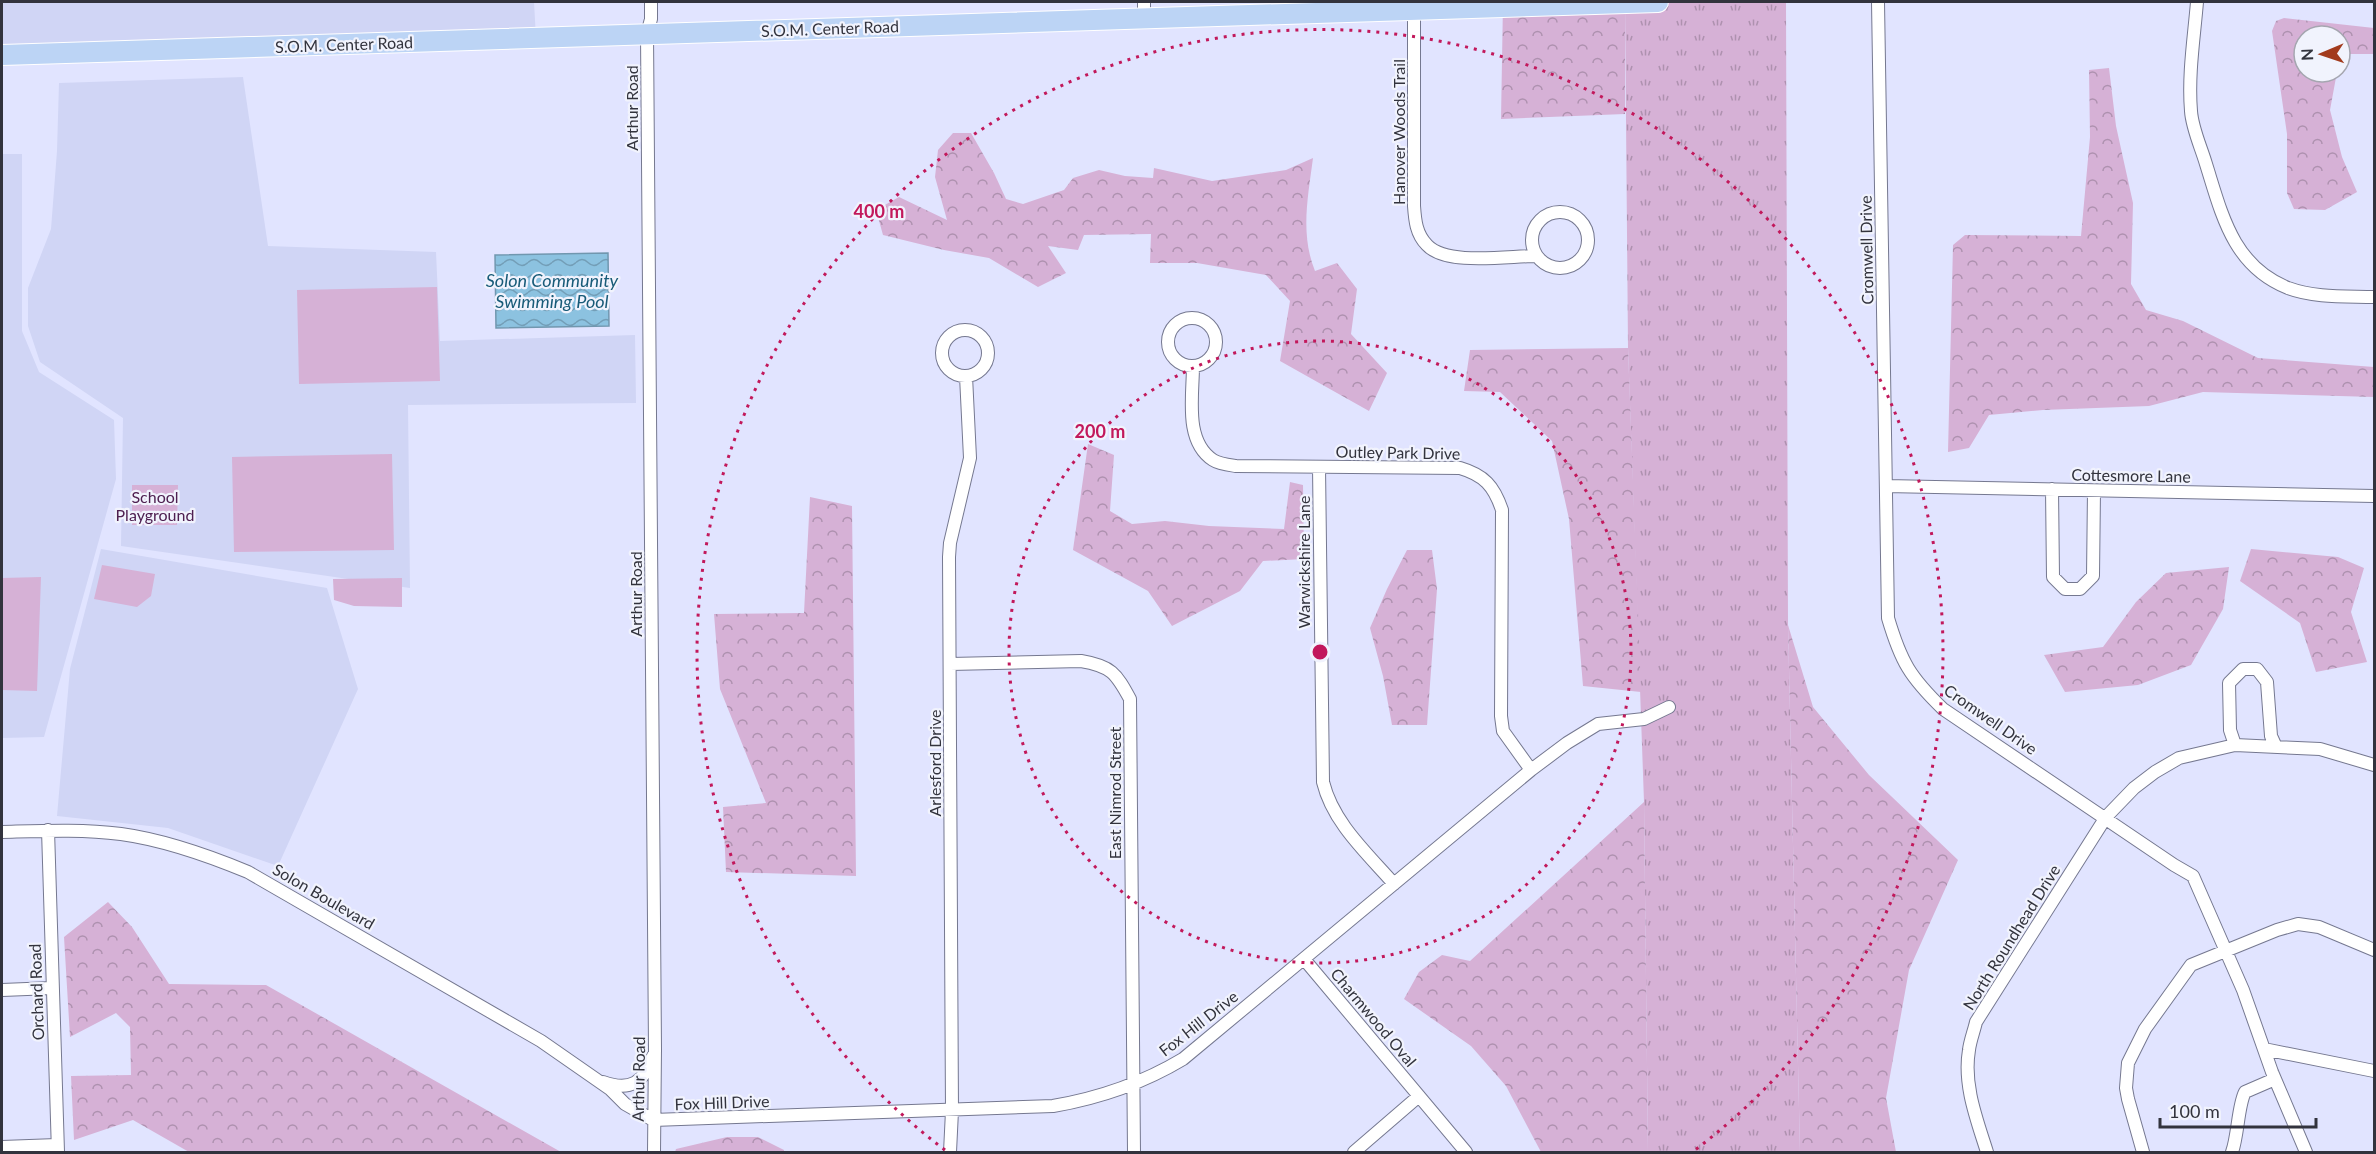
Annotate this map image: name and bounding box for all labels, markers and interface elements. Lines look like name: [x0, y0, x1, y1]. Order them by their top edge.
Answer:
street label: S.O.M. Center Road: [761, 16, 899, 40]
north arrow: [2292, 24, 2352, 84]
street label: S.O.M. Center Road: [275, 32, 413, 56]
text: N: [2297, 48, 2316, 61]
street label: Hanover Woods Trail: [1389, 59, 1408, 205]
street label: Arthur Road: [622, 65, 641, 151]
street label: Cromwell Drive: [1856, 195, 1876, 305]
text: 400 m: [854, 200, 904, 222]
water label: Solon Community Swimming Pool: [486, 269, 619, 312]
text: 200 m: [1075, 420, 1125, 442]
street label: Outley Park Drive: [1335, 441, 1461, 463]
street label: Cottesmore Lane: [2071, 464, 2191, 486]
park label: School Playground: [116, 487, 194, 524]
street label: Warwickshire Lane: [1294, 496, 1313, 628]
street label: Arthur Road: [626, 551, 645, 637]
centre of rings: [1310, 642, 1330, 662]
street label: Cromwell Drive: [1941, 680, 2041, 758]
street label: Arlesford Drive: [925, 710, 944, 816]
street label: East Nimrod Street: [1105, 726, 1124, 859]
street label: Solon Boulevard: [270, 859, 378, 933]
street label: North Roundhead Drive: [1959, 861, 2063, 1013]
street label: Orchard Road: [25, 943, 47, 1041]
street label: Charmwood Oval: [1327, 964, 1421, 1070]
street label: Fox Hill Drive: [1155, 986, 1241, 1060]
street label: Arthur Road: [628, 1036, 648, 1122]
street label: Fox Hill Drive: [674, 1091, 770, 1113]
scale bar: [2160, 1091, 2316, 1129]
text: 100 m: [2169, 1100, 2220, 1122]

